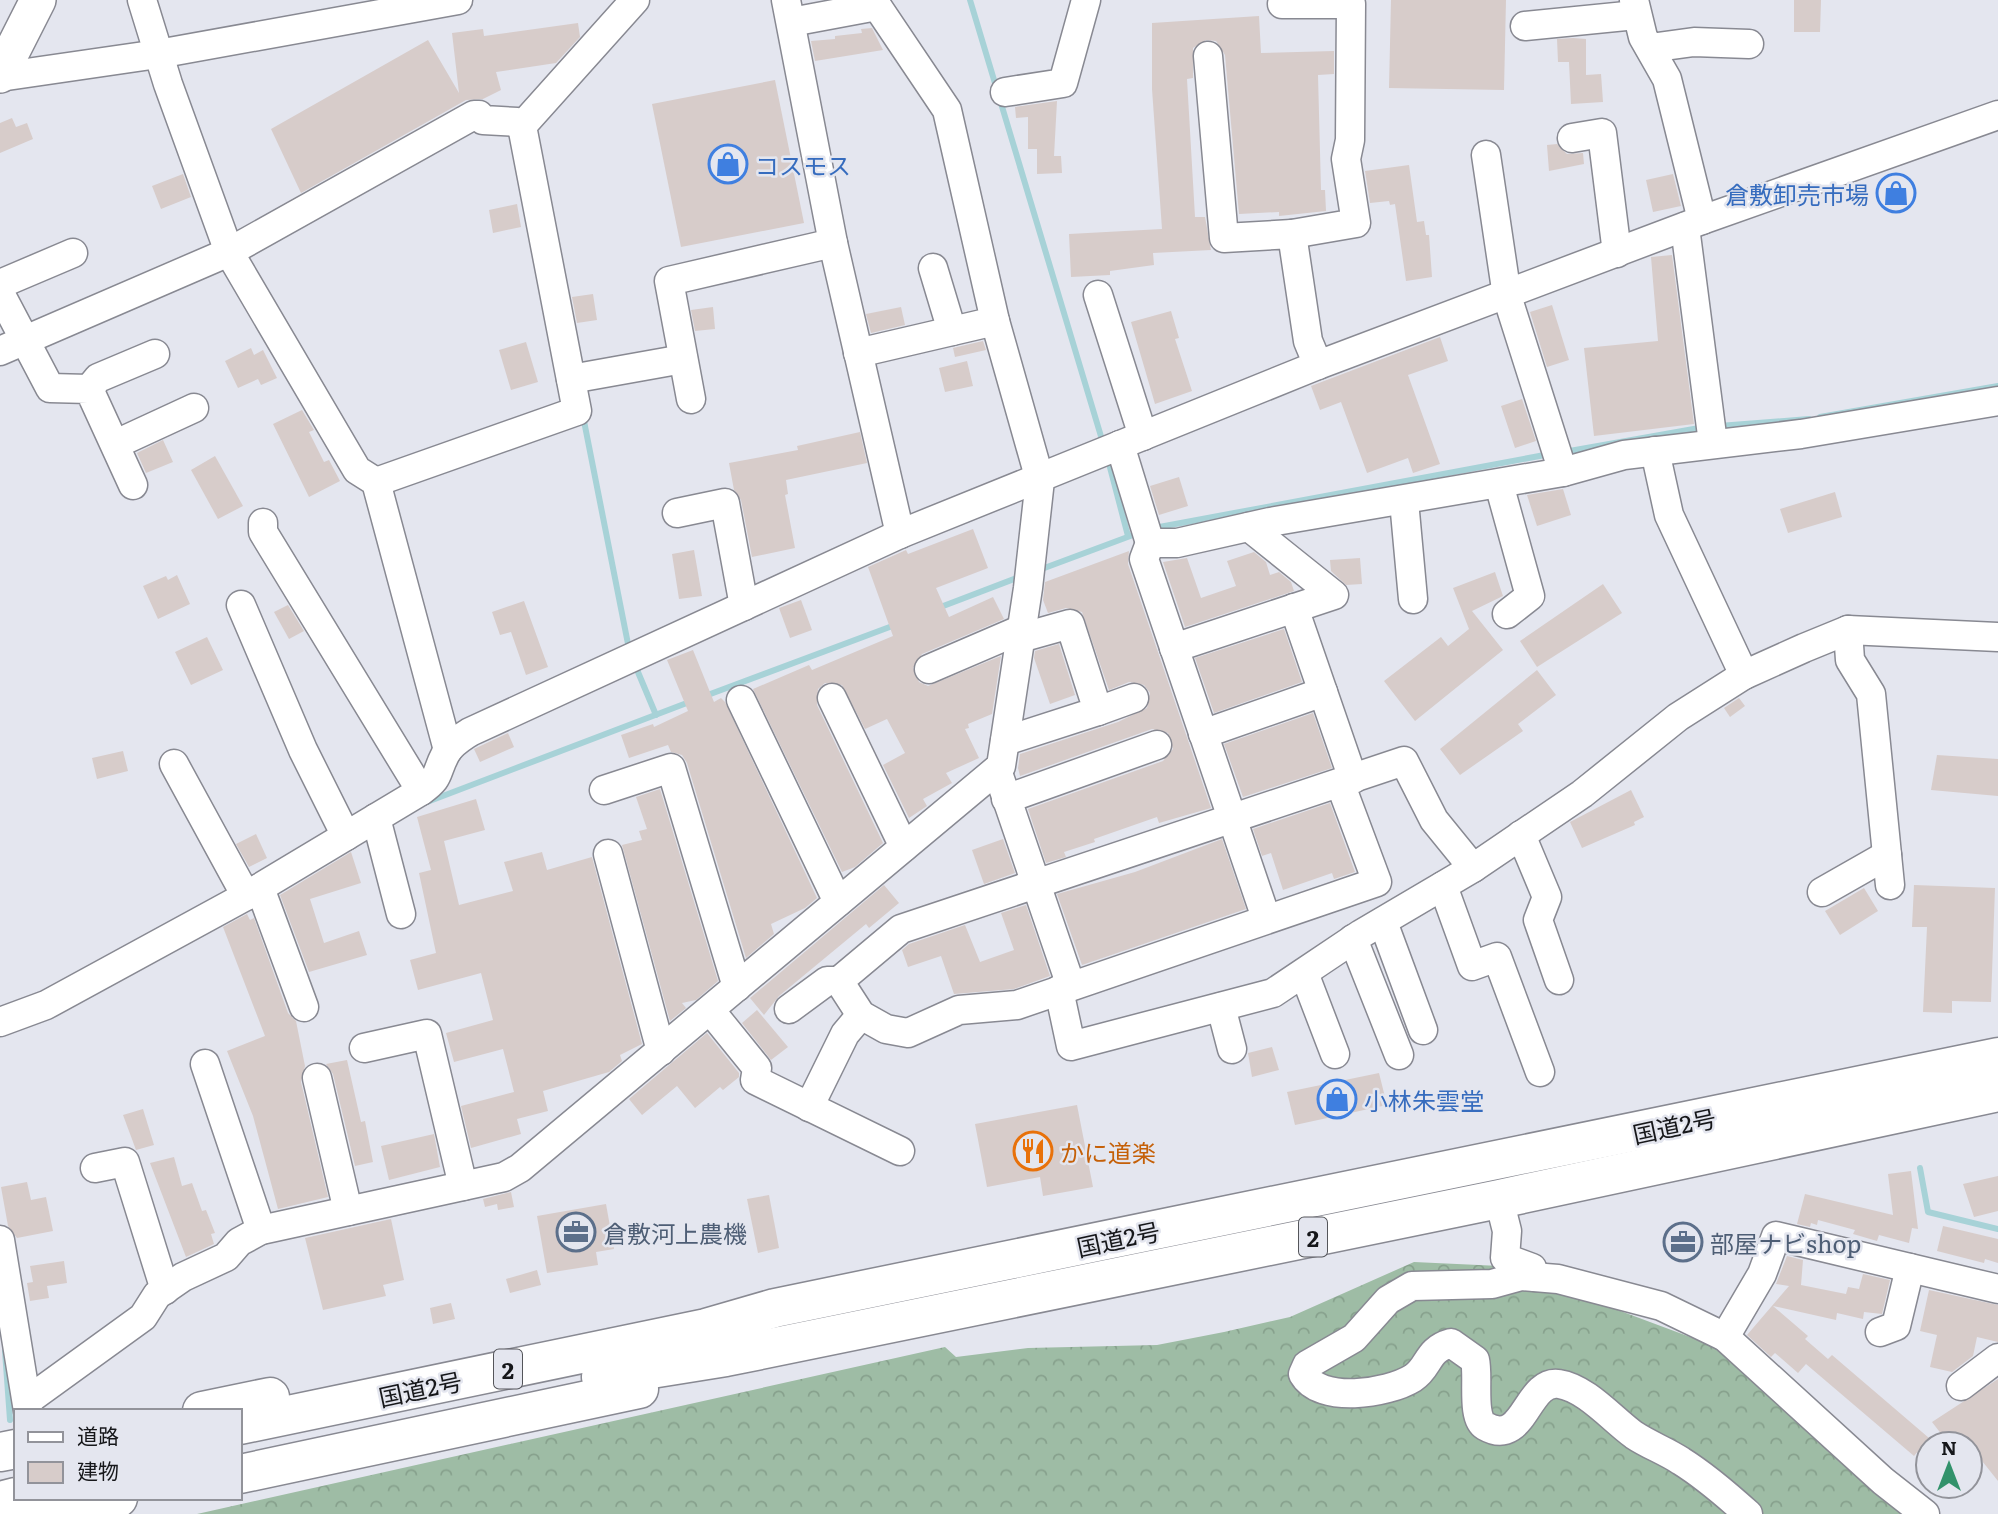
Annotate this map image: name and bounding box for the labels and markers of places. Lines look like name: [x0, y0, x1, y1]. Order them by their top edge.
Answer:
shop icon: コスモス: [707, 143, 749, 185]
place label: コスモス: [755, 147, 851, 182]
shop icon: 倉敷卸売市場: [1875, 172, 1917, 214]
place label: 倉敷卸売市場: [1725, 176, 1869, 211]
shop icon: 小林朱雲堂: [1316, 1078, 1358, 1120]
place label: 小林朱雲堂: [1364, 1082, 1484, 1117]
restaurant icon: かに道楽: [1012, 1130, 1054, 1172]
place label: かに道楽: [1060, 1134, 1156, 1169]
office icon: 倉敷河上農機: [555, 1211, 597, 1253]
place label: 倉敷河上農機: [603, 1215, 747, 1250]
office icon: 部屋ナビshop: [1662, 1221, 1704, 1263]
place label: 部屋ナビshop: [1710, 1225, 1861, 1260]

